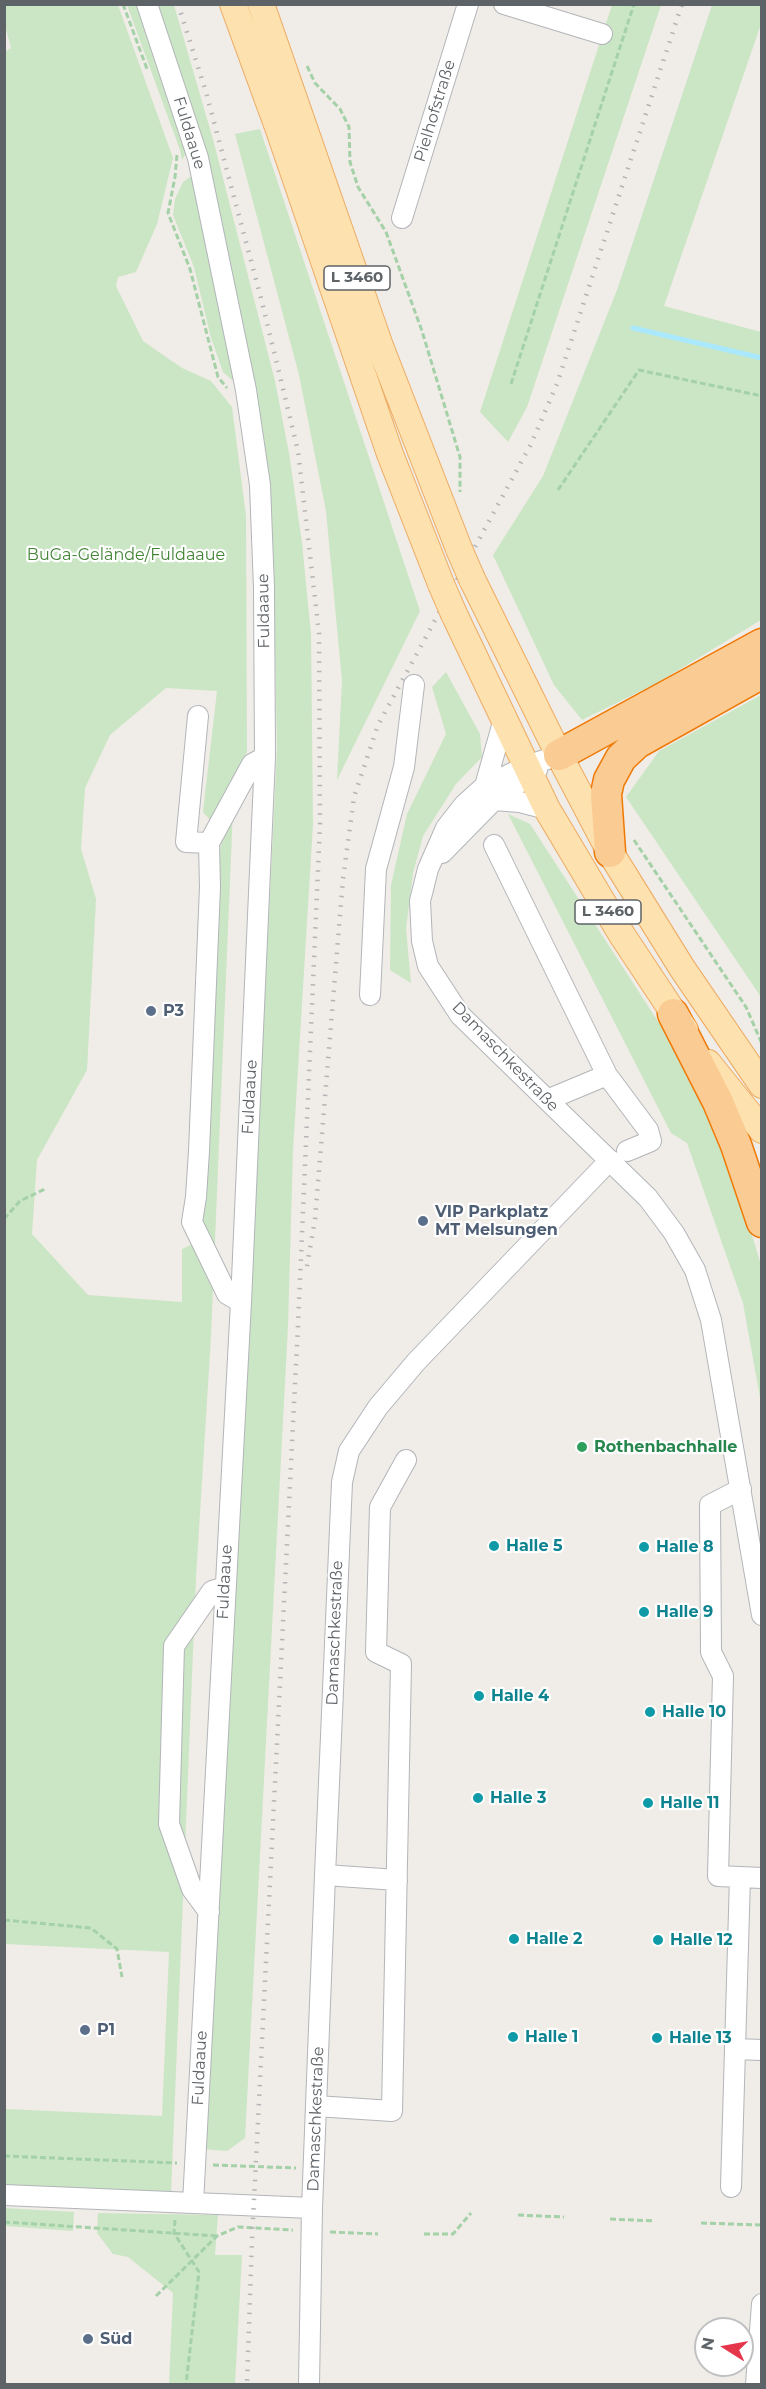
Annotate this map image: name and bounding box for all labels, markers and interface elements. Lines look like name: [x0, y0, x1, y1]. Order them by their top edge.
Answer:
street label: Pielhofstraße: [410, 58, 460, 164]
street label: Fuldaaue: [169, 94, 209, 172]
road number: L 3460: [324, 266, 390, 290]
park label: BuGa-Gelände/Fuldaaue: [27, 545, 225, 565]
street label: Fuldaaue: [254, 573, 274, 649]
road number: L 3460: [575, 900, 641, 924]
street label: Damaschkestraße: [448, 998, 562, 1116]
place label: P3: [163, 1001, 184, 1021]
marker: P3: [144, 1004, 158, 1018]
street label: Fuldaaue: [238, 1059, 262, 1135]
place label: VIP Parkplatz MT Melsungen: [435, 1202, 558, 1240]
marker: VIP Parkplatz MT Melsungen: [416, 1214, 430, 1228]
place label: Rothenbachhalle: [594, 1437, 737, 1457]
marker: Rothenbachhalle: [575, 1440, 589, 1454]
place label: Halle 5: [506, 1536, 563, 1556]
place label: Halle 8: [656, 1537, 714, 1557]
marker: Halle 5: [487, 1539, 501, 1553]
marker: Halle 8: [637, 1540, 651, 1554]
street label: Fuldaaue: [213, 1544, 237, 1620]
street label: Damaschkestraße: [323, 1560, 347, 1706]
place label: Halle 9: [656, 1602, 713, 1622]
marker: Halle 9: [637, 1605, 651, 1619]
place label: Halle 4: [491, 1686, 549, 1706]
marker: Halle 4: [472, 1689, 486, 1703]
place label: Halle 10: [662, 1702, 726, 1722]
marker: Halle 10: [643, 1705, 657, 1719]
place label: Halle 3: [490, 1788, 547, 1808]
marker: Halle 3: [471, 1791, 485, 1805]
place label: Halle 11: [660, 1793, 720, 1813]
marker: Halle 11: [641, 1796, 655, 1810]
place label: Halle 2: [526, 1929, 582, 1949]
place label: Halle 12: [670, 1930, 733, 1950]
marker: Halle 2: [507, 1932, 521, 1946]
marker: Halle 12: [651, 1933, 665, 1947]
place label: P1: [97, 2020, 115, 2040]
marker: P1: [78, 2023, 92, 2037]
place label: Halle 1: [525, 2027, 578, 2047]
place label: Halle 13: [669, 2028, 732, 2048]
street label: Fuldaaue: [188, 2030, 212, 2106]
marker: Halle 1: [506, 2030, 520, 2044]
marker: Halle 13: [650, 2031, 664, 2045]
street label: Damaschkestraße: [304, 2046, 328, 2192]
north arrow: [694, 2317, 754, 2377]
place label: Süd: [100, 2329, 132, 2349]
marker: Süd: [81, 2332, 95, 2346]
text: N: [697, 2336, 718, 2352]

